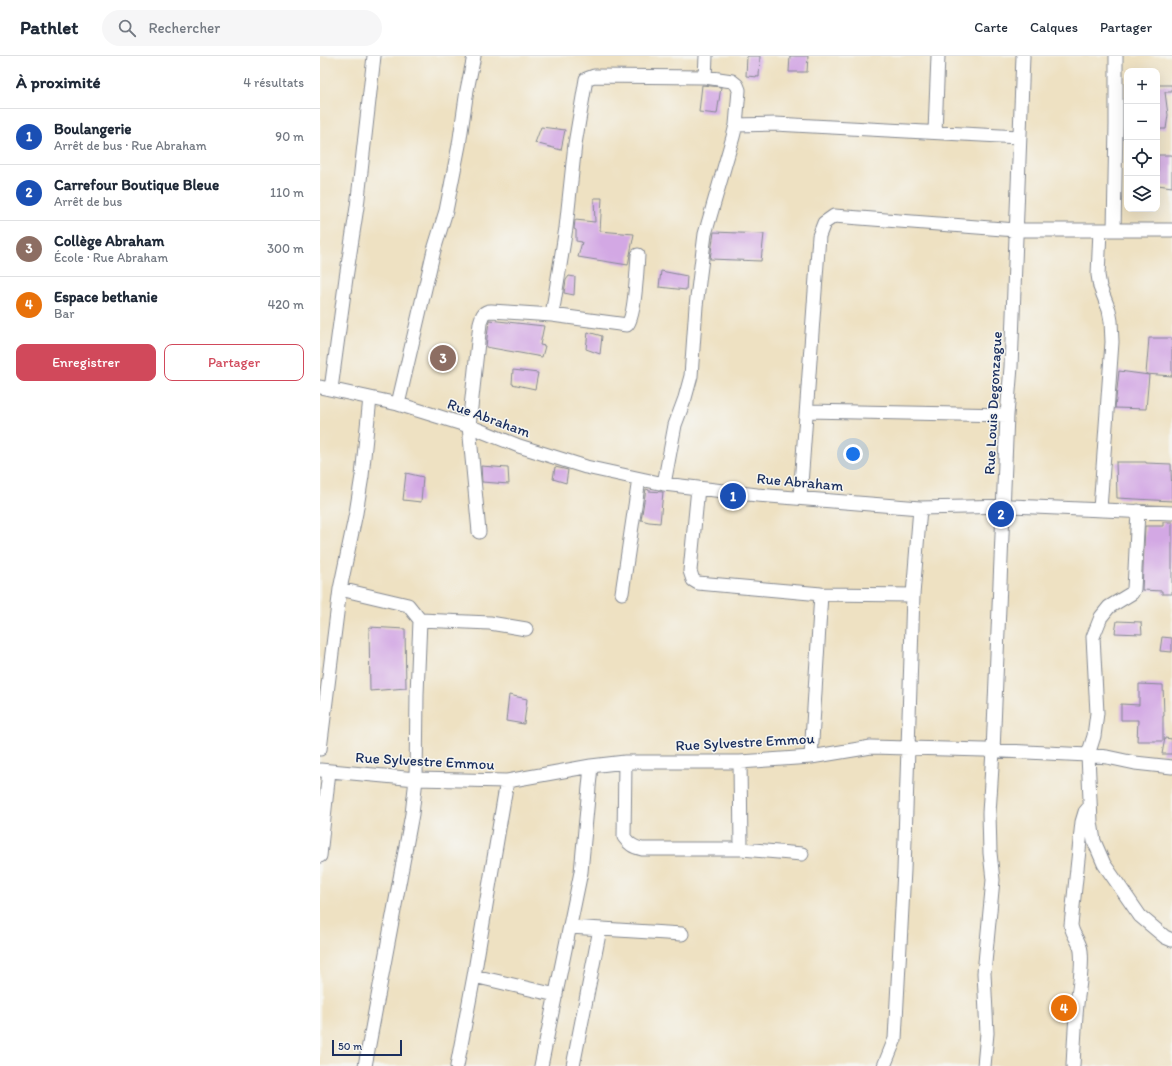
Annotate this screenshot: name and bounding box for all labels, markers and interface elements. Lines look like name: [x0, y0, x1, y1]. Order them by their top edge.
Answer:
search box: [102, 10, 382, 46]
text: Pathlet: [20, 16, 78, 39]
icon: search: [116, 17, 138, 39]
text: Rechercher: [148, 19, 220, 37]
text: Carte: [974, 19, 1008, 36]
text: Calques: [1030, 19, 1078, 36]
text: Partager: [1100, 19, 1152, 36]
map controls: [1124, 68, 1160, 212]
button: +: [1124, 68, 1160, 104]
text: À proximité: [16, 72, 101, 92]
text: 4 résultats: [243, 75, 304, 90]
button: −: [1124, 104, 1160, 140]
text: Boulangerie: [54, 120, 131, 138]
text: 1: [26, 129, 32, 144]
text: 90 m: [275, 129, 304, 144]
text: Arrêt de bus · Rue Abraham: [54, 138, 207, 153]
button: locate: [1124, 140, 1160, 176]
text: Carrefour Boutique Bleue: [54, 176, 219, 194]
button: layers: [1124, 176, 1160, 212]
text: 2: [26, 185, 32, 200]
text: 110 m: [270, 185, 304, 200]
text: Arrêt de bus: [54, 194, 122, 209]
text: Collège Abraham: [54, 232, 164, 250]
text: 3: [25, 241, 33, 256]
text: 300 m: [267, 241, 304, 256]
text: École · Rue Abraham: [54, 250, 168, 265]
text: Espace bethanie: [54, 288, 158, 306]
text: 4: [25, 297, 33, 312]
text: 420 m: [267, 297, 304, 312]
text: Bar: [54, 306, 74, 321]
street label: Rue Louis Degonzague: [980, 331, 1006, 475]
pin: 3: [430, 343, 456, 373]
button: Enregistrer: [16, 344, 156, 381]
button: Partager: [164, 344, 304, 381]
street label: Rue Abraham: [445, 395, 533, 441]
your location: [843, 444, 863, 464]
street label: Rue Abraham: [756, 469, 845, 495]
pin: 1: [720, 481, 746, 511]
pin: 2: [988, 499, 1014, 529]
street label: Rue Sylvestre Emmou: [675, 729, 816, 755]
street label: Rue Sylvestre Emmou: [355, 748, 496, 774]
pin: 4: [1051, 993, 1077, 1023]
scale bar: [332, 1038, 402, 1057]
text: 50 m: [338, 1040, 362, 1053]

